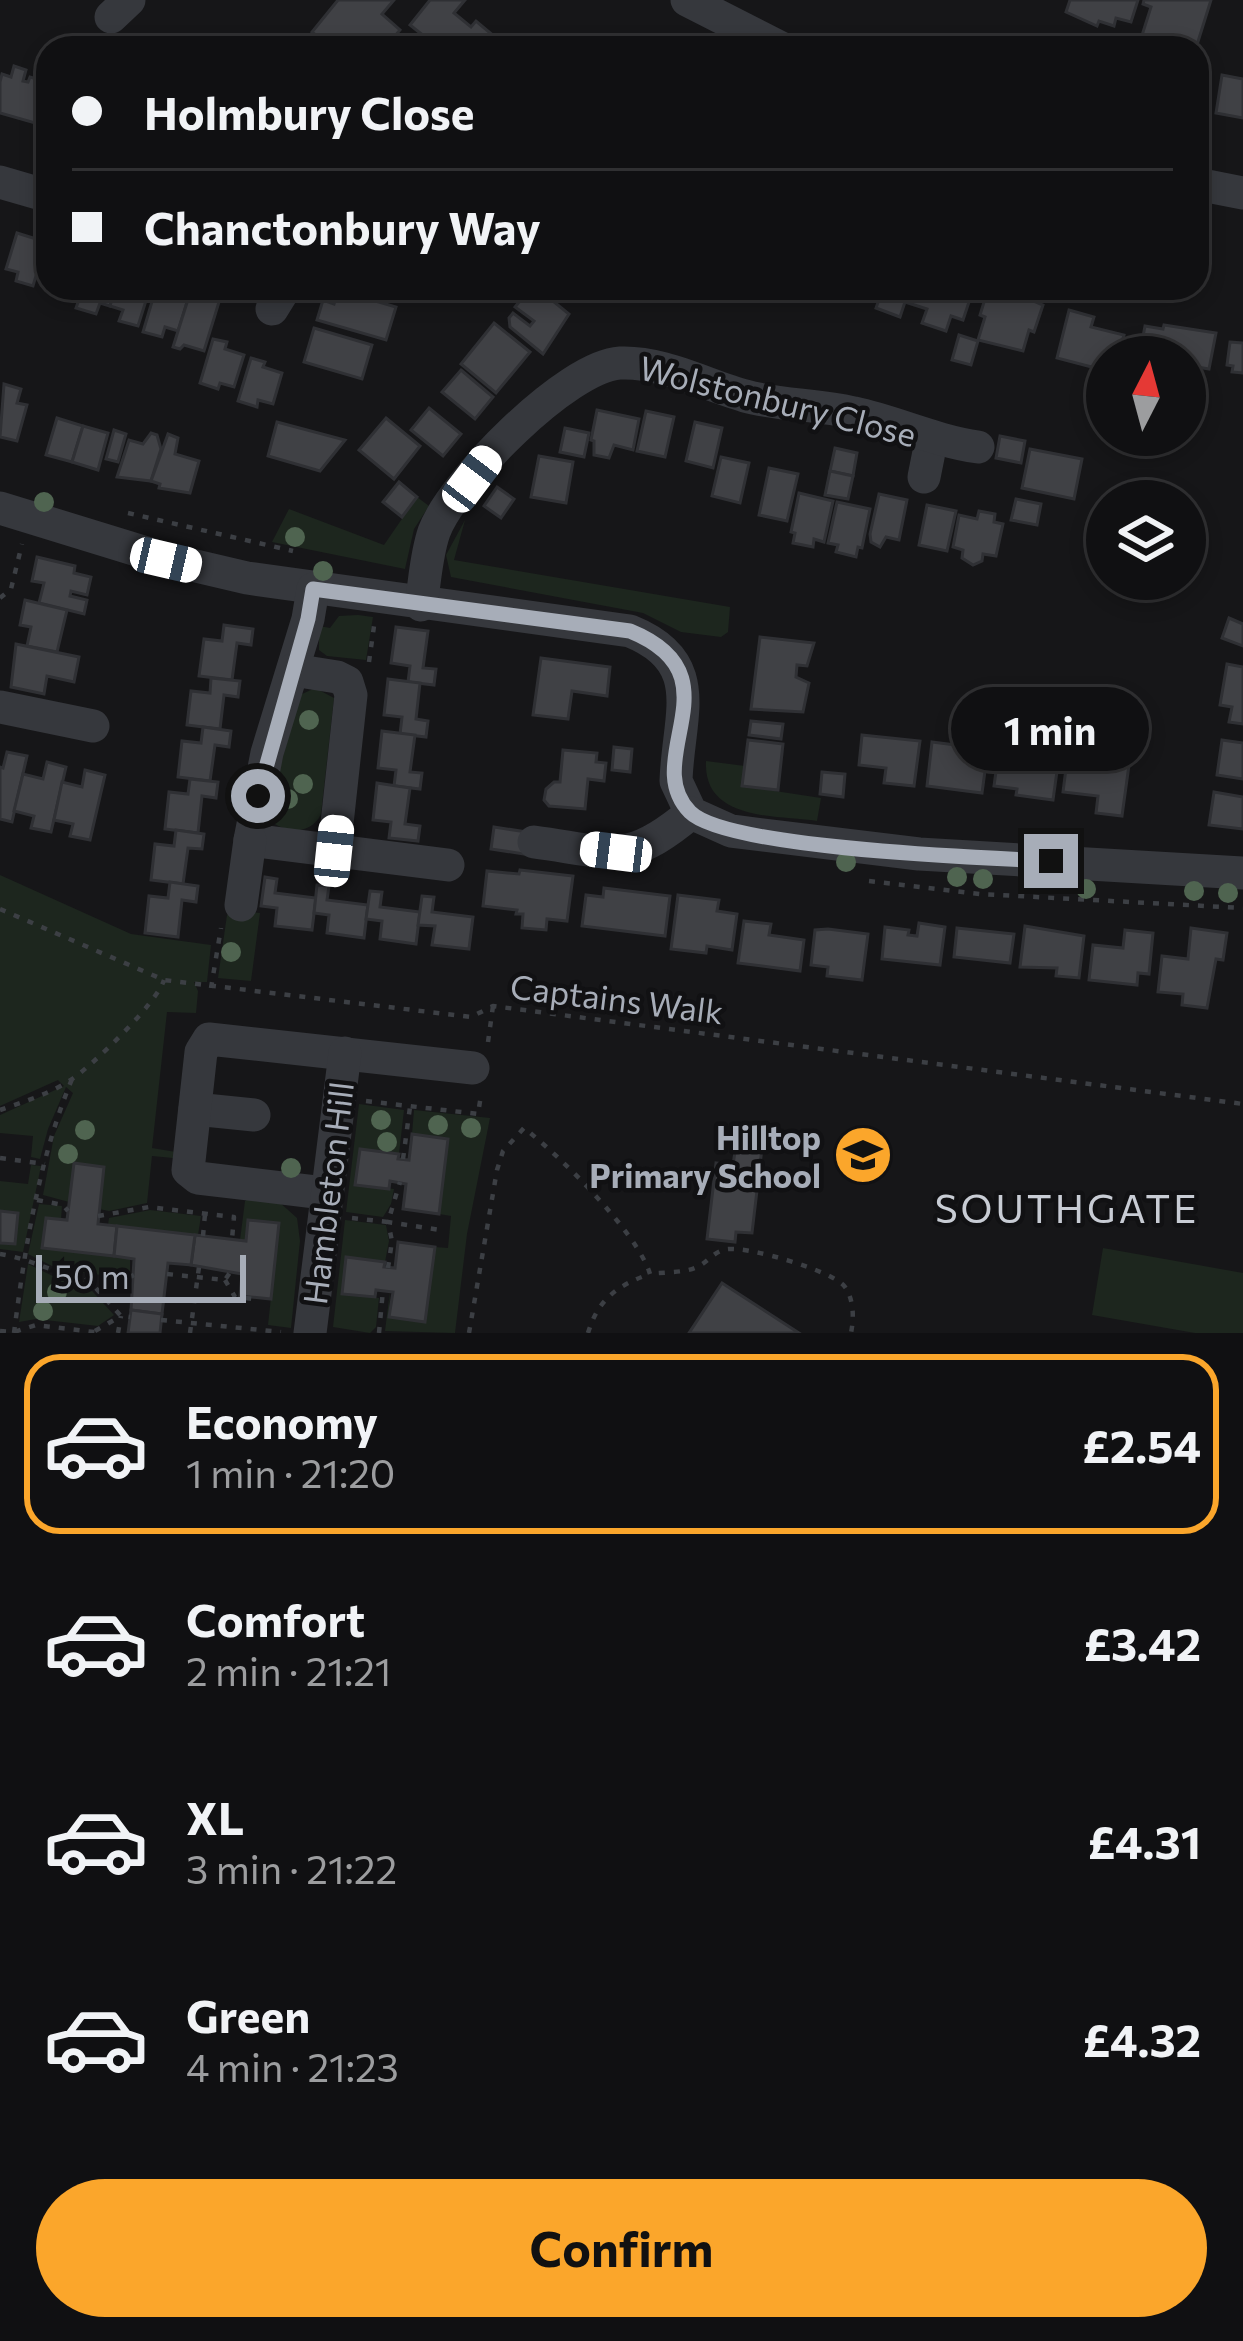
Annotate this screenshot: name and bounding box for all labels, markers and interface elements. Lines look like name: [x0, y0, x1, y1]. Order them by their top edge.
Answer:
text: Holmbury Close: [144, 84, 474, 139]
text: Chanctonbury Way: [144, 199, 541, 254]
north arrow: [1086, 336, 1206, 456]
map controls: [1086, 336, 1206, 600]
street label: Wolstonbury Close: [635, 346, 921, 454]
car: [436, 439, 508, 519]
button: layers: [1086, 480, 1206, 600]
car: [127, 534, 205, 586]
callout: 1 min: [952, 687, 1150, 771]
text: 1 min: [1004, 705, 1096, 753]
route start: [231, 769, 285, 823]
car: [312, 813, 356, 889]
car: [578, 830, 654, 874]
route end: [1024, 834, 1078, 888]
street label: Captains Walk: [508, 965, 726, 1031]
street label: Hambleton Hill: [293, 1079, 361, 1307]
place label: Hilltop Primary School: [589, 1116, 821, 1195]
school or university icon: Hilltop Primary School: [832, 1124, 894, 1186]
district label: SOUTHGATE: [935, 1183, 1199, 1231]
scale bar: [36, 1249, 246, 1302]
text: 50 m: [54, 1255, 130, 1296]
icon: car: [42, 1390, 150, 1498]
text: Economy: [186, 1393, 378, 1448]
text: £2.54: [1082, 1417, 1201, 1472]
text: 1 min · 21:20: [186, 1448, 395, 1496]
icon: car: [42, 1588, 150, 1696]
text: Comfort: [186, 1591, 365, 1646]
text: £3.42: [1084, 1615, 1201, 1670]
text: 2 min · 21:21: [186, 1646, 391, 1694]
icon: car: [42, 1786, 150, 1894]
text: XL: [186, 1789, 244, 1844]
text: £4.31: [1088, 1813, 1201, 1868]
text: 3 min · 21:22: [186, 1844, 397, 1892]
icon: car: [42, 1984, 150, 2092]
text: Green: [186, 1987, 310, 2042]
text: £4.32: [1083, 2011, 1201, 2066]
text: 4 min · 21:23: [186, 2042, 399, 2090]
button: Confirm: [36, 2179, 1207, 2317]

